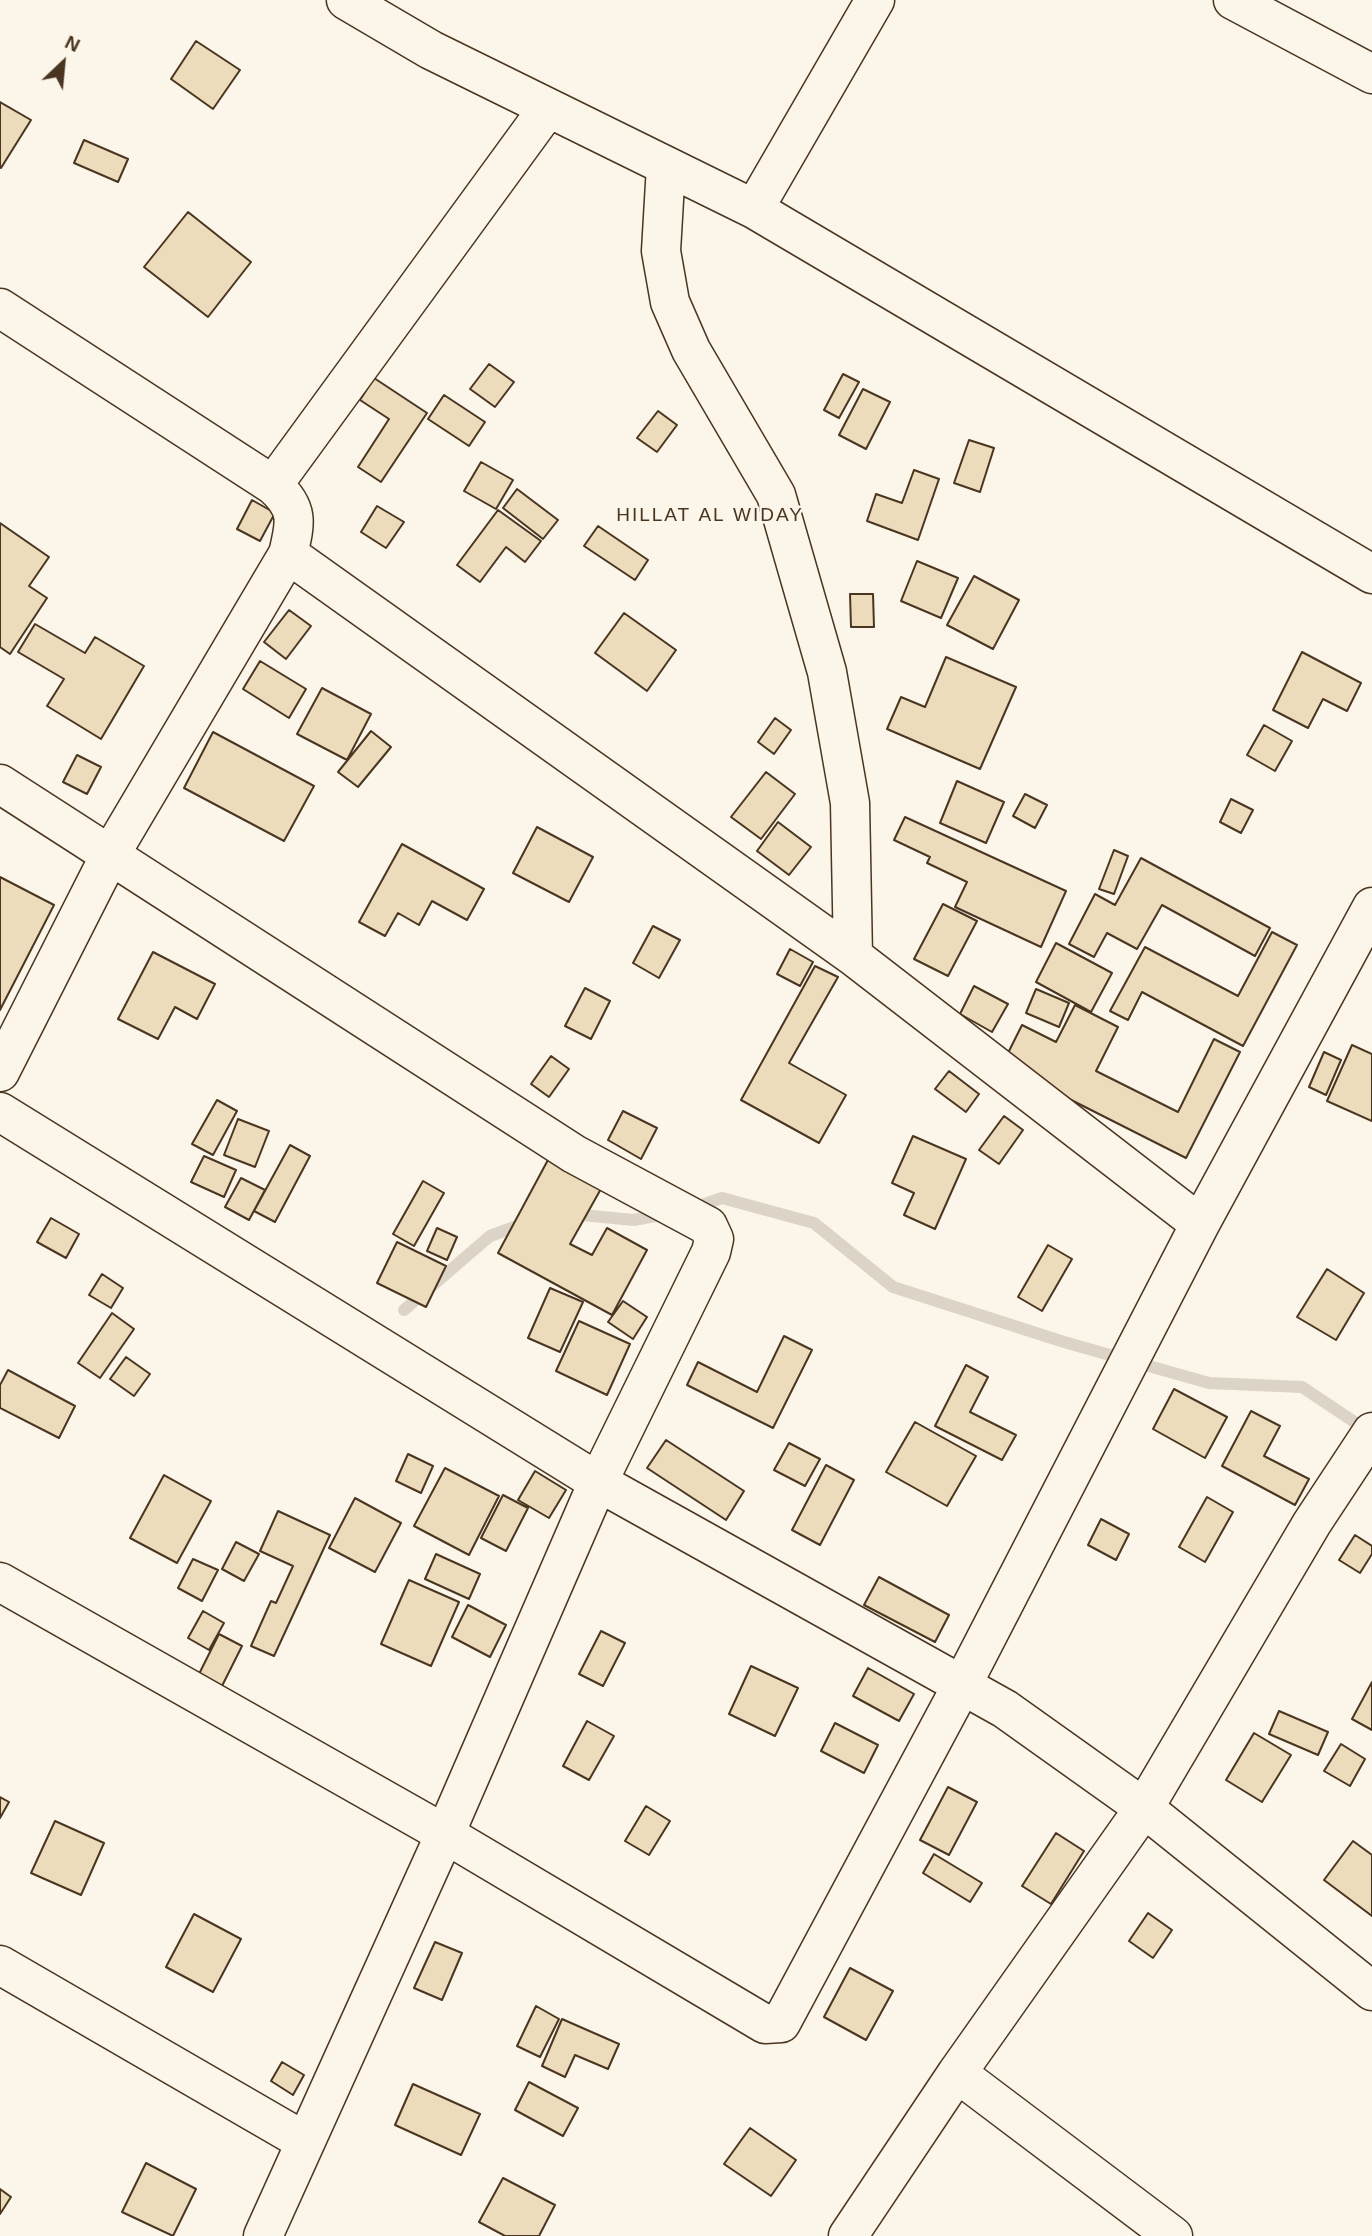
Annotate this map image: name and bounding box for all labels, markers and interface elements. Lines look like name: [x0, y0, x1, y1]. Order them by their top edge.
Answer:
north arrow: [28, 28, 98, 98]
text: N: [62, 31, 83, 56]
district label: HILLAT AL WIDAY: [618, 505, 802, 527]

